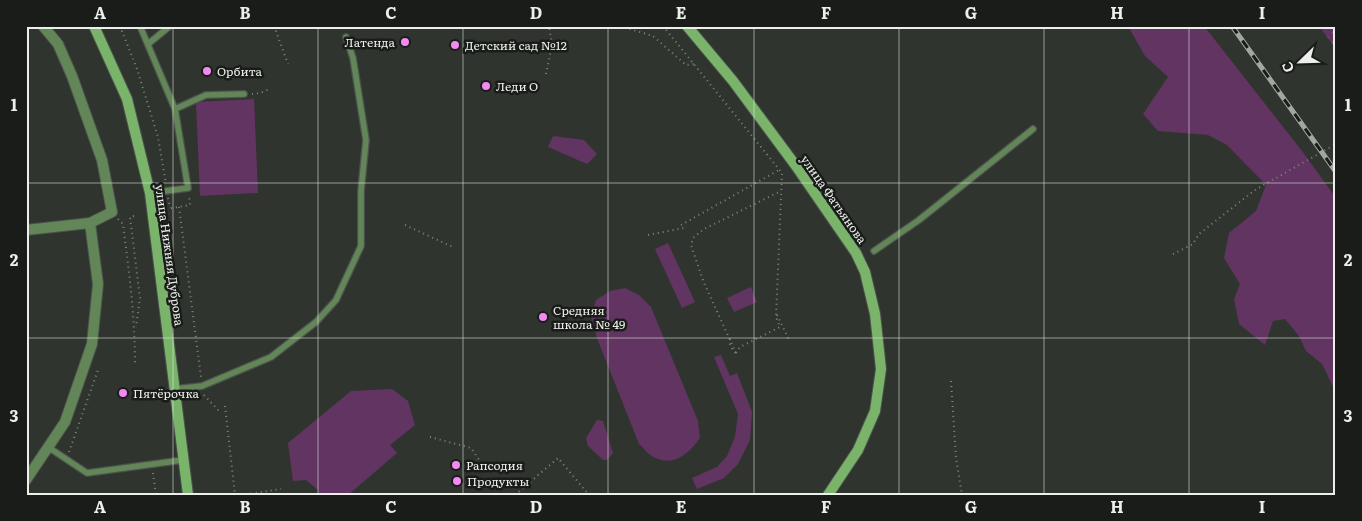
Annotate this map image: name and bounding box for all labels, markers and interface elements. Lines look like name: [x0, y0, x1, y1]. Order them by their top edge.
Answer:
text: A: [94, 0, 106, 24]
text: B: [239, 0, 251, 24]
text: C: [385, 0, 397, 24]
text: D: [530, 0, 542, 24]
text: E: [676, 0, 687, 24]
text: F: [821, 0, 831, 24]
text: G: [965, 0, 977, 24]
text: H: [1110, 0, 1124, 24]
text: I: [1259, 0, 1265, 24]
place label: Латенда: [345, 33, 396, 51]
marker: Латенда: [399, 36, 411, 48]
place label: Детский сад №12: [465, 36, 567, 54]
north arrow: [1274, 38, 1324, 88]
marker: Детский сад №12: [449, 39, 461, 51]
text: С: [1276, 59, 1298, 76]
place label: Орбита: [217, 62, 263, 80]
marker: Орбита: [201, 65, 213, 77]
place label: Леди О: [496, 77, 538, 95]
marker: Леди О: [480, 80, 492, 92]
text: 1: [11, 92, 18, 116]
text: 1: [1345, 92, 1352, 116]
street label: улица Фатьянова: [797, 151, 872, 247]
street label: улица Нижняя Дуброва: [151, 183, 189, 327]
text: 2: [10, 247, 19, 271]
text: 2: [1344, 247, 1353, 271]
place label: Средняя школа № 49: [553, 301, 625, 333]
marker: Средняя школа № 49: [537, 311, 549, 323]
place label: Пятёрочка: [133, 384, 200, 402]
marker: Пятёрочка: [117, 387, 129, 399]
text: 3: [10, 403, 19, 427]
text: 3: [1344, 403, 1353, 427]
place label: Рапсодия: [466, 456, 523, 474]
marker: Рапсодия: [450, 459, 462, 471]
place label: Продукты: [467, 472, 529, 490]
marker: Продукты: [451, 475, 463, 487]
text: A: [94, 494, 106, 518]
text: B: [239, 494, 251, 518]
text: C: [385, 494, 397, 518]
text: D: [530, 494, 542, 518]
text: E: [676, 494, 687, 518]
text: F: [821, 494, 831, 518]
text: G: [965, 494, 977, 518]
text: H: [1110, 494, 1124, 518]
text: I: [1259, 494, 1265, 518]

